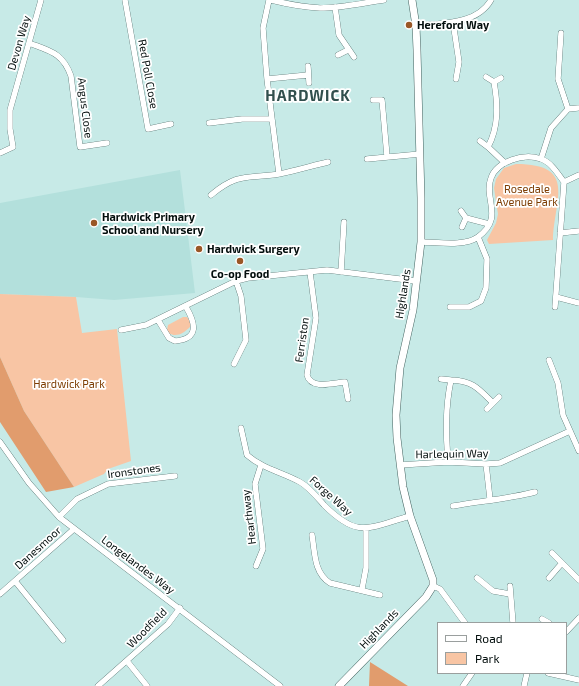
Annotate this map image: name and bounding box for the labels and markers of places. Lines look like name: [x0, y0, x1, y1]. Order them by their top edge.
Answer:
place label: Hereford Way: [417, 18, 489, 32]
marker: Hereford Way: [404, 20, 414, 30]
place label: Hardwick Primary School and Nursery: [102, 210, 204, 236]
marker: Hardwick Primary School and Nursery: [89, 218, 99, 228]
place label: Hardwick Surgery: [207, 242, 300, 256]
marker: Hardwick Surgery: [194, 244, 204, 254]
marker: Co-op Food: [235, 256, 245, 266]
place label: Co-op Food: [211, 267, 269, 281]

